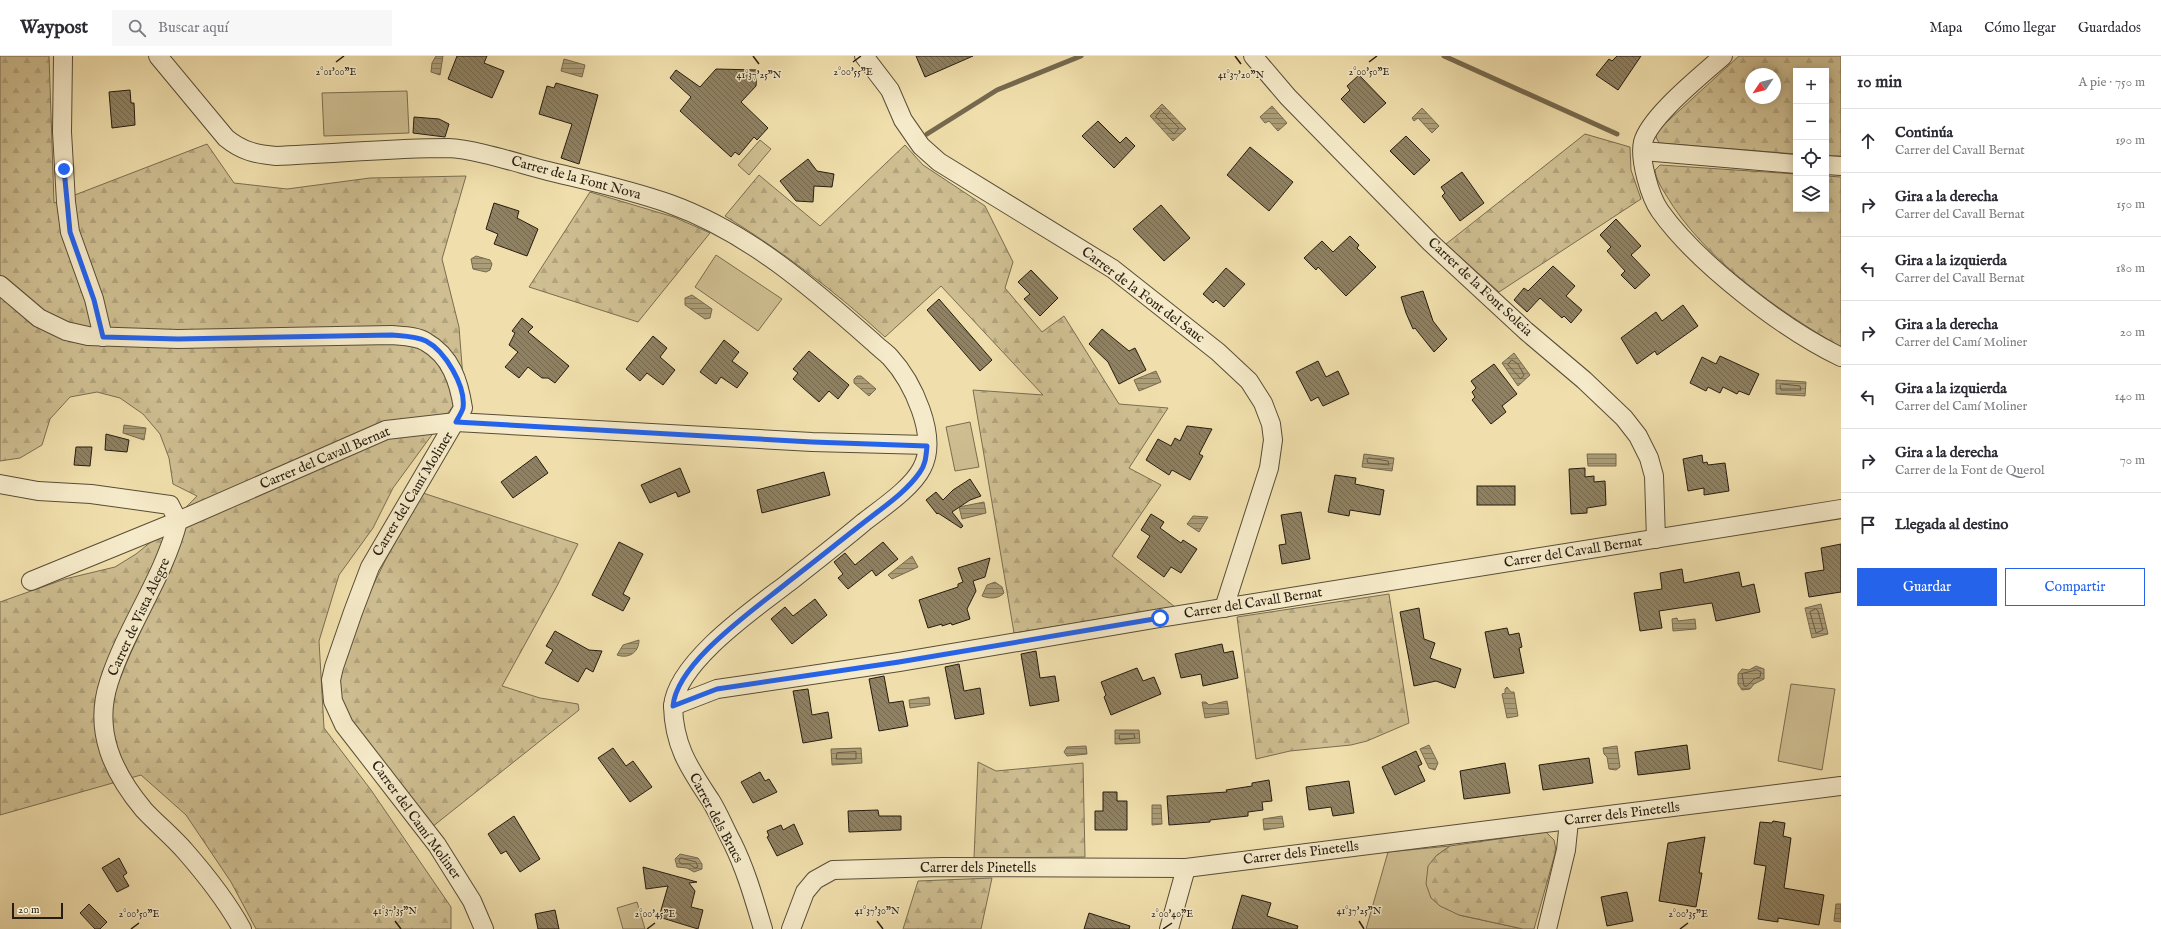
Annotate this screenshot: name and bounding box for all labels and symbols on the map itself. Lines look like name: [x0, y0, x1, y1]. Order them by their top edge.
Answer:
text: 2°01'00"E: [316, 66, 357, 79]
text: 2°00'55"E: [833, 66, 873, 79]
text: 2°00'50"E: [1349, 66, 1389, 79]
north arrow: [1745, 68, 1781, 104]
text: 41°37'25"N: [737, 69, 782, 82]
text: 41°37'20"N: [1218, 69, 1264, 82]
street label: Carrer de la Font Nova: [509, 152, 644, 204]
route end: [55, 160, 73, 178]
street label: Carrer de la Font Soleia: [1424, 234, 1537, 341]
street label: Carrer de la Font del Sauc: [1078, 243, 1208, 347]
street label: Carrer del Cavall Bernat: [257, 422, 393, 494]
street label: Carrer del Camí Moliner: [369, 428, 457, 560]
street label: Carrer del Cavall Bernat: [1503, 532, 1644, 572]
street label: Carrer de Vista Alegre: [104, 554, 175, 679]
street label: Carrer del Cavall Bernat: [1183, 583, 1324, 623]
route start: [1151, 609, 1169, 627]
street label: Carrer del Camí Moliner: [367, 757, 465, 883]
street label: Carrer dels Brucs: [685, 770, 747, 866]
street label: Carrer dels Pinetells: [1563, 798, 1681, 830]
street label: Carrer dels Pinetells: [1242, 837, 1360, 869]
street label: Carrer dels Pinetells: [920, 859, 1036, 877]
scale bar: [12, 901, 63, 920]
text: 41°37'35"N: [373, 905, 417, 918]
text: 41°37'30"N: [854, 905, 900, 918]
text: 41°37'25"N: [1337, 905, 1382, 918]
text: 2°00'50"E: [119, 908, 159, 921]
text: 2°00'45"E: [635, 908, 675, 921]
text: 2°00'40"E: [1151, 908, 1193, 921]
text: 2°00'35"E: [1668, 908, 1708, 921]

